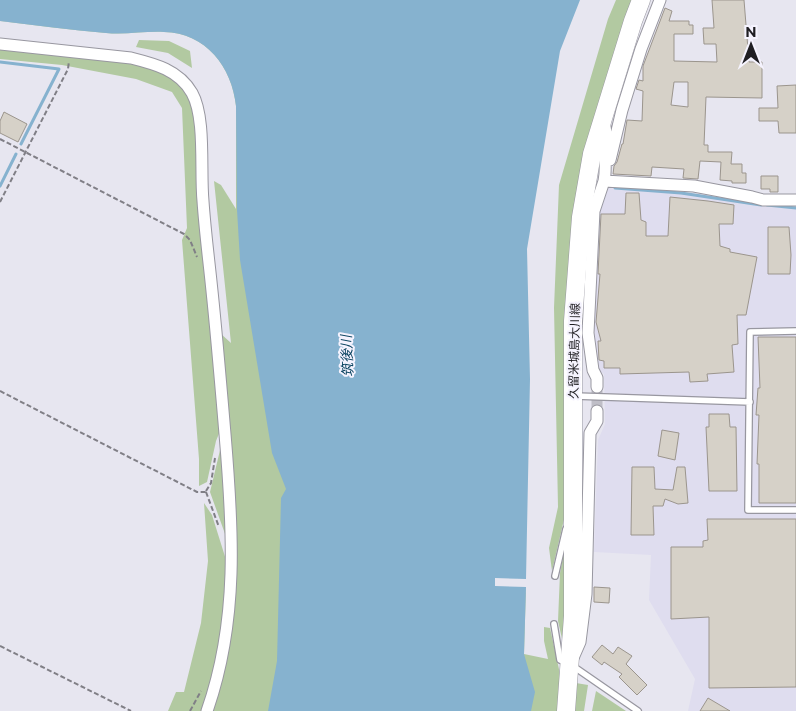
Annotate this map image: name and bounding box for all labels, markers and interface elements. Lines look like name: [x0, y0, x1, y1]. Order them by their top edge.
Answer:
north arrow: [726, 20, 776, 70]
text: N: [745, 23, 757, 41]
street label: 久留米城島大川線: [566, 303, 582, 399]
water label: 筑後川: [337, 333, 357, 377]

